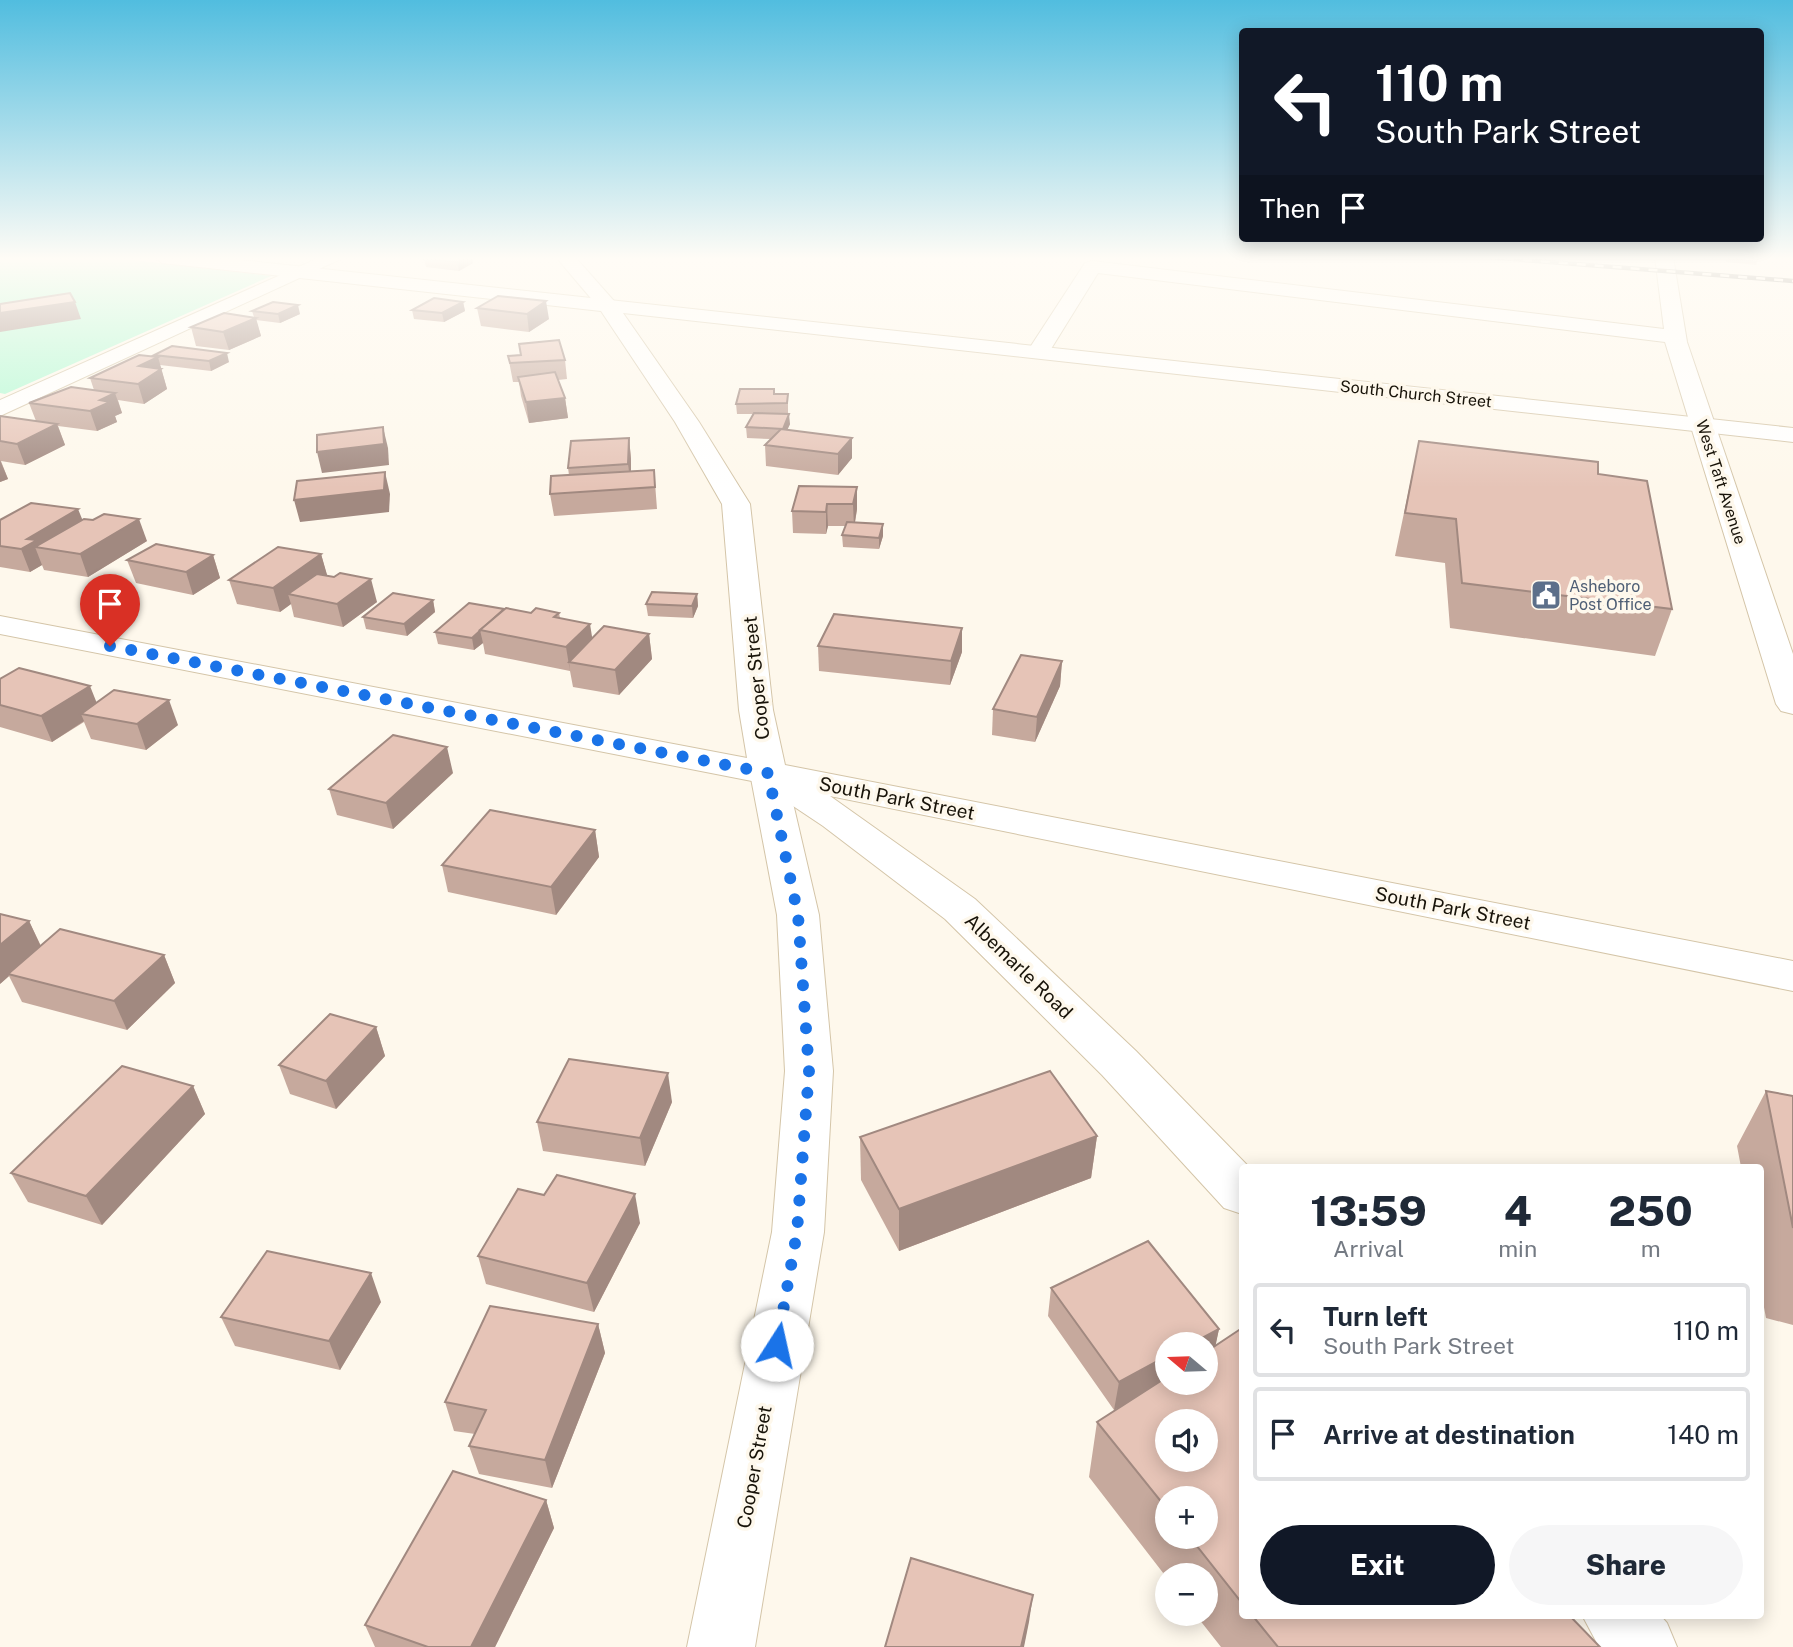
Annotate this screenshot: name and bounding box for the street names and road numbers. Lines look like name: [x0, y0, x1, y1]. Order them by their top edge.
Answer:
street label: South Church Street: [1339, 377, 1493, 411]
street label: West Taft Avenue: [1692, 417, 1750, 547]
street label: Cooper Street: [739, 615, 773, 741]
street label: South Park Street: [817, 772, 977, 824]
street label: South Park Street: [1373, 882, 1533, 934]
street label: Albemarle Road: [961, 909, 1077, 1023]
street label: Cooper Street: [732, 1404, 776, 1530]

